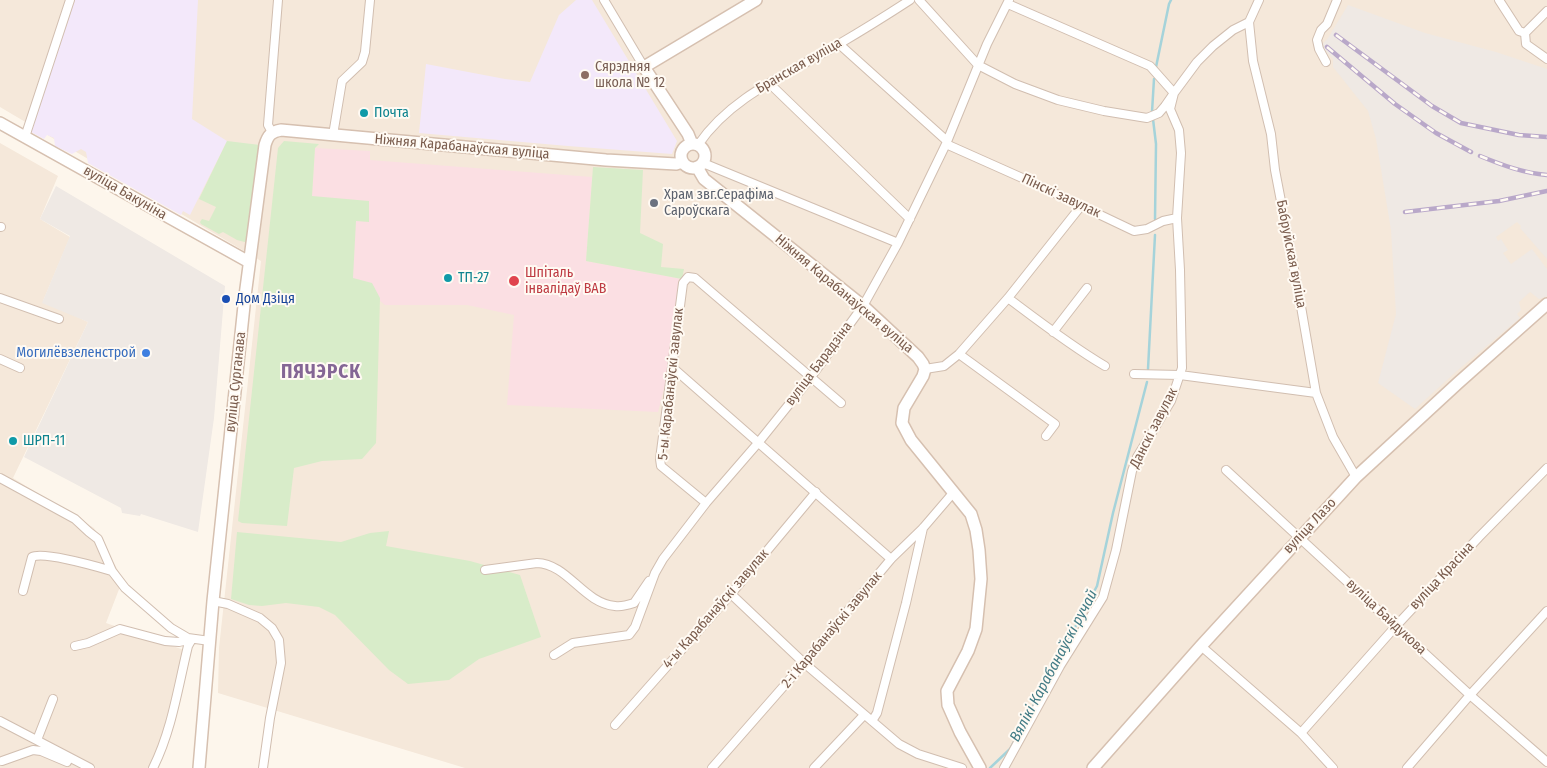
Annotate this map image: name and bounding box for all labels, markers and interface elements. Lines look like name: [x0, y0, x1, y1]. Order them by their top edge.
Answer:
street label: Бранская вуліца: [753, 35, 845, 97]
place label: Сярэдняя школа № 12: [595, 59, 665, 92]
marker: Сярэдняя школа № 12: [579, 69, 591, 81]
place label: Почта: [374, 105, 409, 121]
marker: Почта: [358, 107, 370, 119]
street label: Ніжняя Карабанаўская вуліца: [374, 131, 550, 163]
street label: вуліца Бакуніна: [80, 162, 170, 224]
street label: Пінскі завулак: [1019, 170, 1103, 222]
place label: Храм звг.Серафіма Сароўскага: [664, 187, 774, 220]
marker: Храм звг.Серафіма Сароўскага: [648, 197, 660, 209]
street label: Бабруйская вуліца: [1272, 198, 1310, 310]
street label: Ніжняя Карабанаўская вуліца: [771, 231, 917, 357]
place label: Шпіталь інвалідаў ВАВ: [525, 265, 606, 298]
place label: ТП-27: [458, 270, 489, 286]
marker: ТП-27: [442, 272, 454, 284]
marker: Шпіталь інвалідаў ВАВ: [507, 274, 521, 288]
place label: Дом Дзіця: [236, 291, 295, 307]
marker: Дом Дзіця: [220, 293, 232, 305]
street label: 5-ы Карабанаўскі завулак: [655, 307, 687, 461]
street label: вуліца Барадзіна: [782, 319, 856, 409]
street label: вуліца Сурганава: [222, 331, 250, 433]
place label: Могилёвзеленстрой: [16, 345, 136, 361]
marker: Могилёвзеленстрой: [140, 347, 152, 359]
district label: ПЯЧЭРСК: [280, 362, 362, 384]
street label: Данскі завулак: [1127, 385, 1181, 471]
place label: ШРП-11: [23, 433, 65, 449]
marker: ШРП-11: [7, 435, 19, 447]
street label: вуліца Лазо: [1280, 495, 1340, 557]
street label: вуліца Красіна: [1406, 539, 1478, 613]
street label: 4-ы Карабанаўскі завулак: [659, 546, 773, 672]
street label: 2-і Карабанаўскі завулак: [778, 568, 886, 692]
street label: вуліца Байдукова: [1342, 575, 1430, 659]
water label: Вялікі Карабанаўскі ручай: [1006, 587, 1102, 745]

